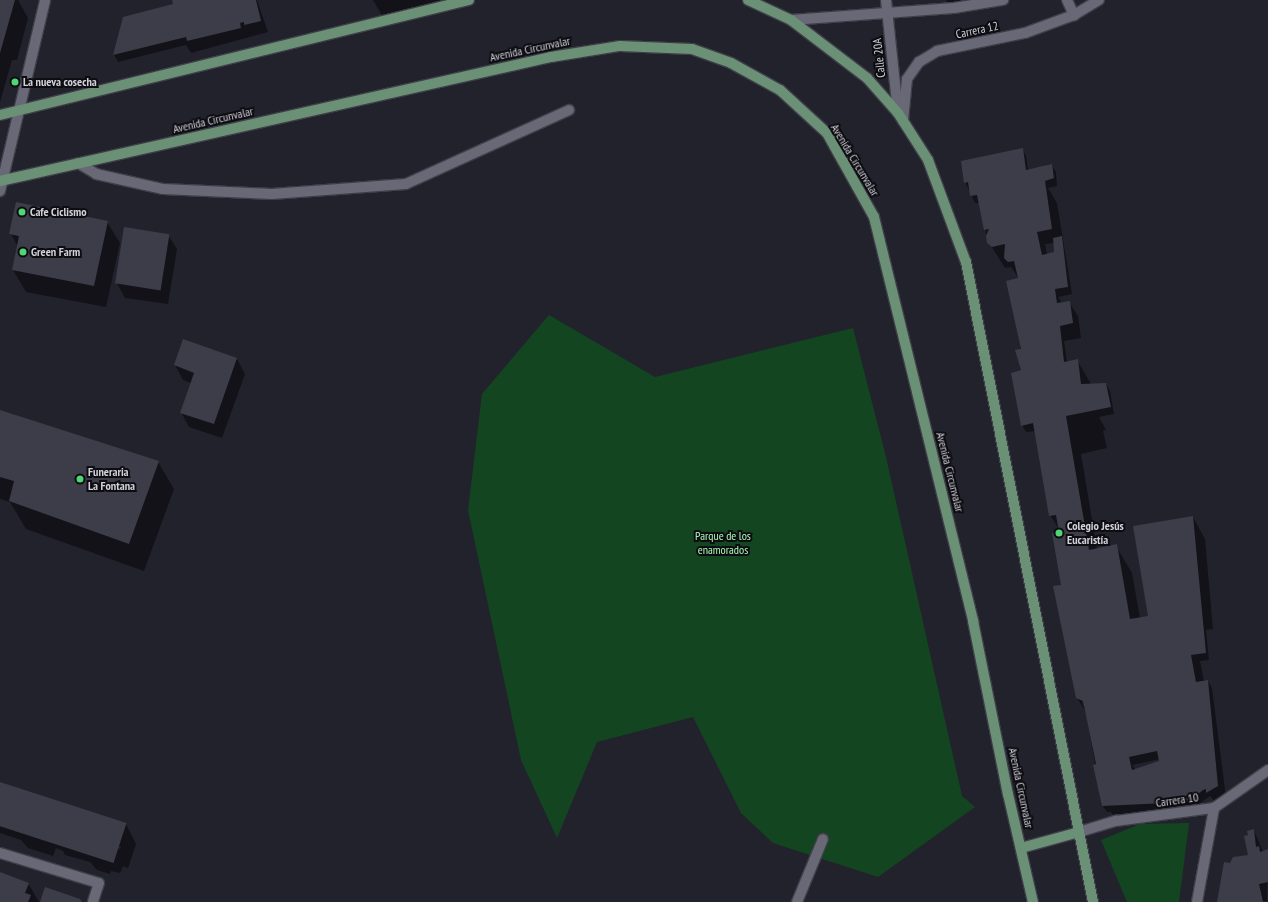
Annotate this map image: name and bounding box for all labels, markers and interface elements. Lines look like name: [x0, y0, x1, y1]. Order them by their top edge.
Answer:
street label: Carrera 12: [954, 18, 1000, 42]
street label: Avenida Circunvalar: [488, 33, 572, 65]
street label: Calle 20A: [870, 38, 888, 78]
place label: La nueva cosecha: [23, 75, 97, 89]
marker: La nueva cosecha: [10, 77, 20, 87]
street label: Avenida Circunvalar: [172, 104, 254, 136]
street label: Avenida Circunvalar: [828, 121, 882, 199]
place label: Cafe Ciclismo: [30, 205, 87, 219]
marker: Cafe Ciclismo: [17, 207, 27, 217]
place label: Green Farm: [31, 245, 80, 259]
marker: Green Farm: [18, 247, 28, 257]
street label: Avenida Circunvalar: [933, 431, 967, 513]
place label: Funeraria La Fontana: [88, 465, 135, 493]
marker: Funeraria La Fontana: [75, 474, 85, 484]
place label: Colegio Jesús Eucaristía: [1067, 519, 1124, 547]
marker: Colegio Jesús Eucaristía: [1054, 528, 1064, 538]
park label: Parque de los enamorados: [695, 529, 751, 557]
street label: Avenida Circunvalar: [1005, 746, 1037, 830]
street label: Carrera 10: [1155, 790, 1199, 810]

